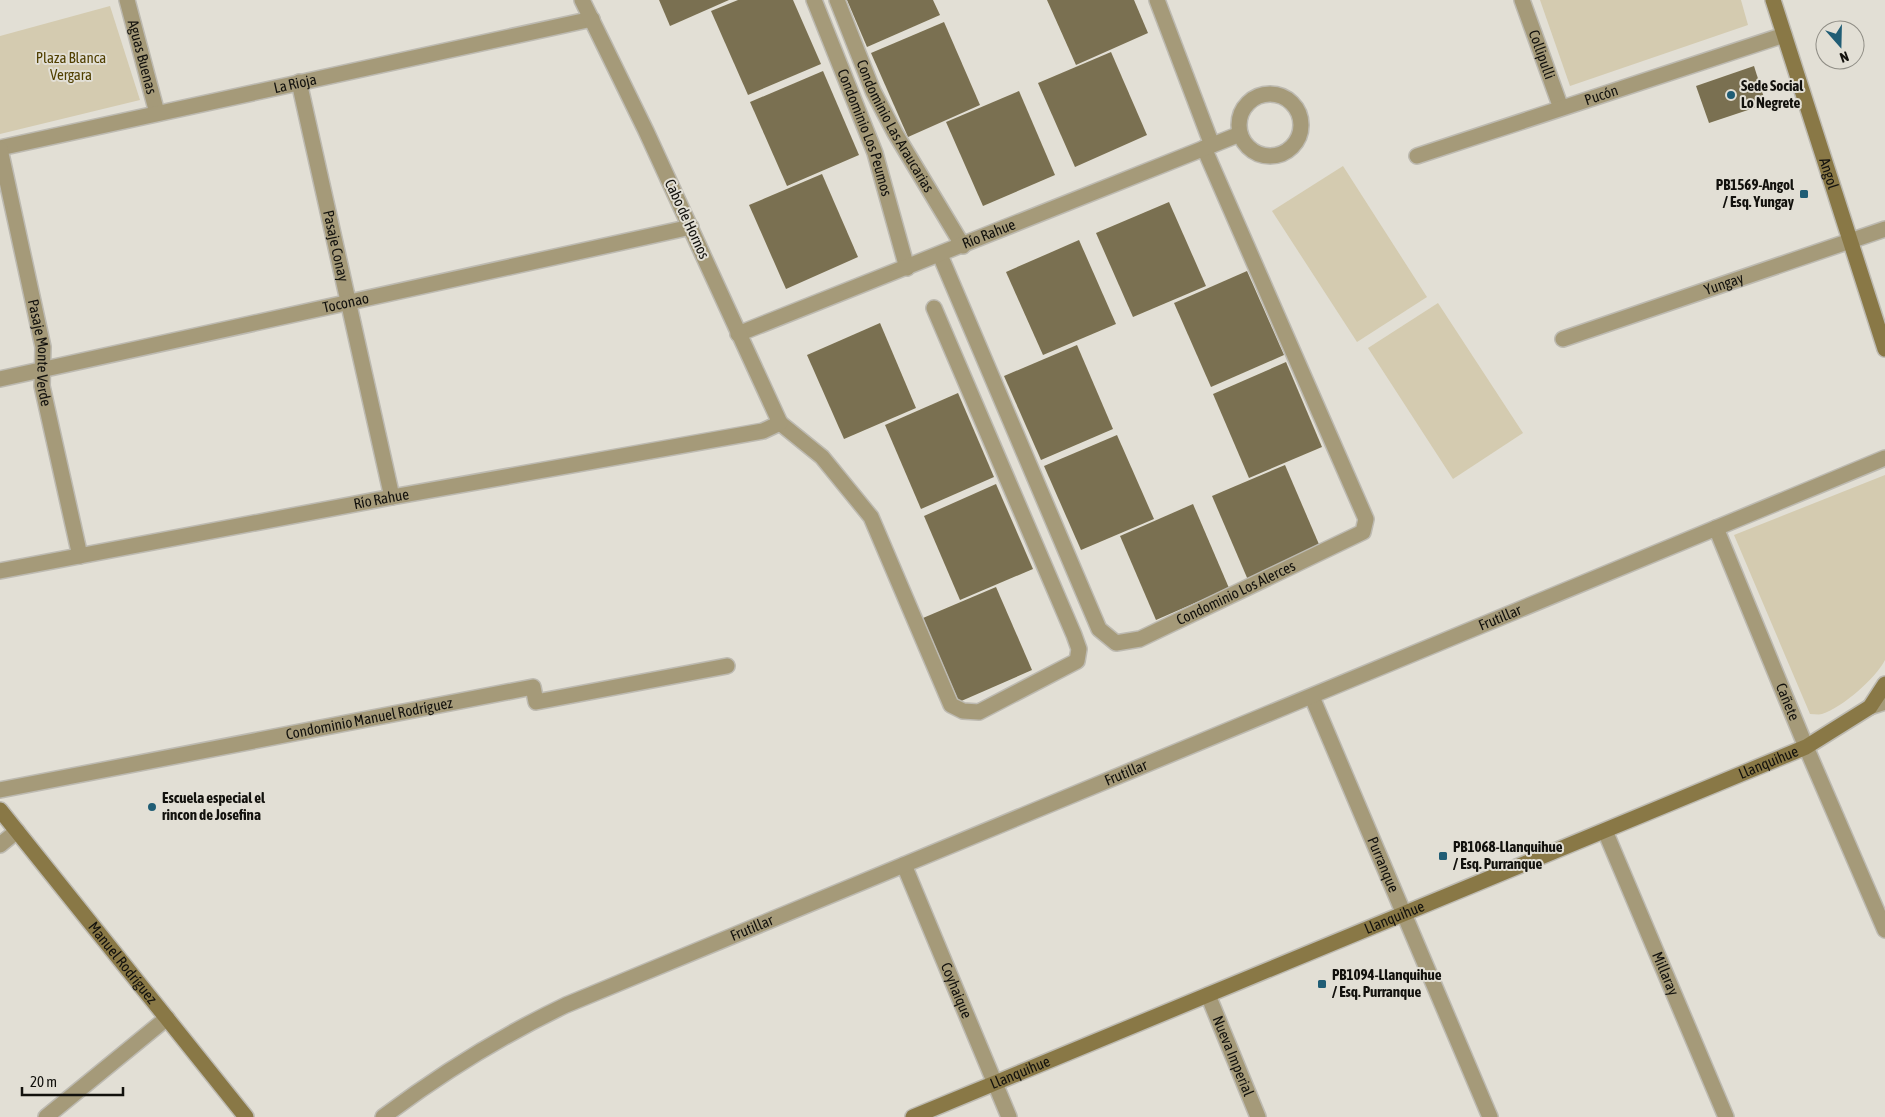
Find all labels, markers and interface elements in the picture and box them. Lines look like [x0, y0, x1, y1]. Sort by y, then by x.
street label: Aguas Buenas [125, 18, 161, 96]
north arrow [1815, 20, 1865, 70]
street label: Collipulli [1526, 27, 1559, 81]
text: N [1838, 48, 1851, 66]
park label: Plaza Blanca Vergara [36, 49, 106, 83]
street label: Condominio Las Araucarias [853, 57, 938, 195]
street label: Condominio Los Peumos [834, 66, 896, 198]
street label: La Rioja [272, 70, 318, 96]
place label: Sede Social Lo Negrete [1741, 77, 1804, 111]
street label: Pucón [1582, 81, 1620, 108]
marker: Sede Social Lo Negrete [1725, 89, 1737, 101]
street label: Angol [1816, 155, 1842, 191]
street label: Cabo de Hornos [662, 176, 713, 261]
place label: PB1569-Angol / Esq. Yungay [1716, 176, 1795, 210]
marker: PB1569-Angol / Esq. Yungay [1798, 188, 1810, 200]
street label: Pasaje Conay [320, 208, 352, 283]
street label: Río Rahue [960, 215, 1018, 252]
street label: Yungay [1702, 269, 1746, 298]
street label: Toconao [321, 289, 370, 316]
street label: Pasaje Monte Verde [25, 297, 55, 408]
street label: Río Rahue [352, 485, 410, 512]
street label: Condominio Los Alerces [1173, 557, 1298, 628]
street label: Frutillar [1476, 601, 1524, 634]
street label: Cañete [1773, 681, 1803, 723]
street label: Condominio Manuel Rodríguez [284, 694, 454, 743]
street label: Llanquihue [1736, 742, 1801, 782]
street label: Frutillar [1102, 756, 1150, 789]
place label: Escuela especial el rincon de Josefina [162, 789, 266, 823]
marker: Escuela especial el rincon de Josefina [146, 801, 158, 813]
street label: Purranque [1364, 834, 1403, 895]
place label: PB1068-Llanquihue / Esq. Purranque [1453, 838, 1563, 872]
marker: PB1068-Llanquihue / Esq. Purranque [1437, 850, 1449, 862]
street label: Llanquihue [1362, 897, 1427, 937]
street label: Frutillar [728, 911, 776, 944]
street label: Manuel Rodríguez [85, 918, 161, 1007]
street label: Millaray [1649, 949, 1683, 998]
street label: Coyhaique [938, 960, 976, 1021]
place label: PB1094-Llanquihue / Esq. Purranque [1332, 966, 1442, 1000]
marker: PB1094-Llanquihue / Esq. Purranque [1316, 978, 1328, 990]
street label: Nueva Imperial [1209, 1013, 1258, 1099]
street label: Llanquihue [988, 1052, 1053, 1092]
scale bar [22, 1064, 124, 1096]
text: 20 m [30, 1073, 57, 1090]

